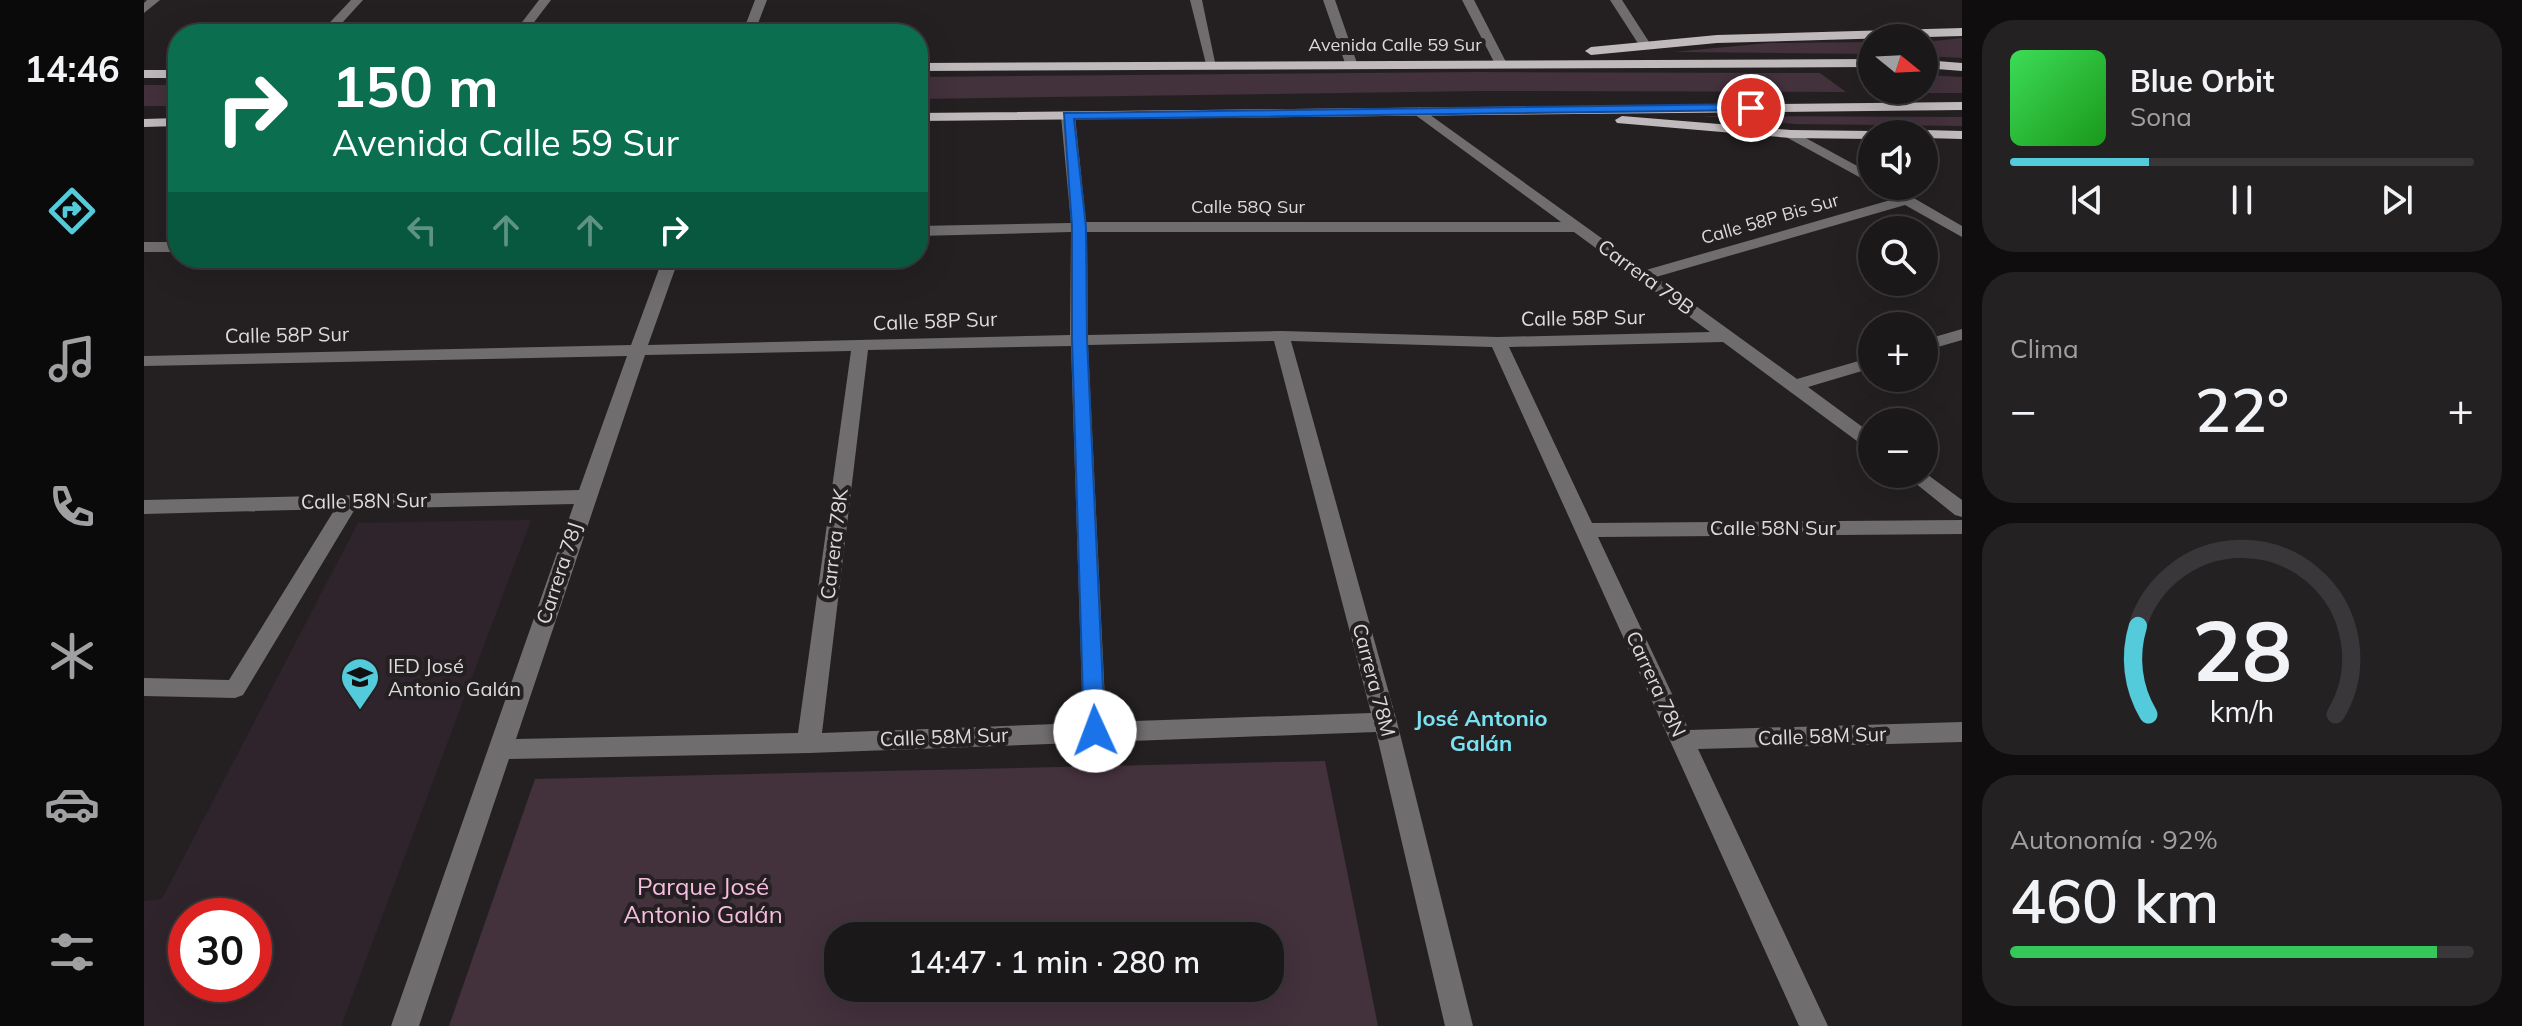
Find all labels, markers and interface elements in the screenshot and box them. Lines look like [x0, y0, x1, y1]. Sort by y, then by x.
north arrow [1858, 24, 1938, 104]
map controls [1858, 24, 1938, 488]
street label: Avenida Calle 59 Sur [1308, 33, 1482, 56]
text: 14:46 [24, 46, 120, 91]
text: 150 m [332, 51, 499, 121]
icon: right [200, 56, 304, 160]
text: Blue Orbit [2130, 62, 2274, 100]
pin [1717, 74, 1785, 142]
icon: arrive [1729, 86, 1773, 130]
text: Sona [2130, 100, 2192, 133]
text: Avenida Calle 59 Sur [332, 120, 679, 165]
button: sound [1858, 120, 1938, 200]
icon: previous [2065, 178, 2109, 222]
icon: pause [2220, 178, 2264, 222]
icon: next [2375, 178, 2419, 222]
icon: directions [44, 183, 100, 239]
street label: Calle 58P Bis Sur [1698, 188, 1842, 249]
street label: Calle 58Q Sur [1191, 195, 1306, 218]
icon: left [400, 208, 444, 252]
icon: ahead [484, 208, 528, 252]
icon: ahead [568, 208, 612, 252]
icon: right [652, 208, 696, 252]
button: search [1858, 216, 1938, 296]
street label: Carrera 79B [1593, 233, 1699, 320]
street label: Calle 58P Sur [1521, 304, 1646, 331]
street label: Calle 58P Sur [872, 306, 998, 335]
button: + [1858, 312, 1938, 392]
street label: Calle 58P Sur [225, 321, 350, 348]
icon: music [44, 331, 100, 387]
text: Clima [2010, 332, 2079, 365]
text: 22° [2195, 372, 2289, 447]
text: − [2010, 382, 2036, 437]
text: + [2448, 382, 2474, 437]
button: − [1858, 408, 1938, 488]
icon: phone [44, 479, 100, 535]
street label: Calle 58N Sur [301, 487, 428, 514]
street label: Carrera 78K [814, 487, 853, 601]
street label: Calle 58N Sur [1710, 515, 1837, 540]
street label: Carrera 78J [530, 519, 587, 627]
text: 28 [2192, 596, 2292, 701]
street label: Carrera 78M [1347, 621, 1402, 739]
street label: Carrera 78N [1621, 627, 1692, 741]
icon: climate [44, 628, 100, 684]
place label: IED José Antonio Galán [388, 653, 521, 701]
school or university icon: IED José Antonio Galán [339, 656, 381, 711]
position arrow [1053, 689, 1137, 773]
text: km/h [2210, 693, 2274, 729]
district label: José Antonio Galán [1414, 704, 1548, 757]
street label: Calle 58M Sur [1757, 721, 1887, 750]
street label: Calle 58M Sur [879, 722, 1009, 751]
icon: car [44, 776, 100, 832]
text: Autonomía · 92% [2010, 823, 2218, 856]
text: 460 km [2010, 863, 2219, 938]
park label: Parque José Antonio Galán [623, 871, 783, 929]
speed limit sign: 30 [168, 898, 272, 1002]
icon: filters [44, 924, 100, 980]
text: 14:47 · 1 min · 280 m [908, 943, 1200, 981]

